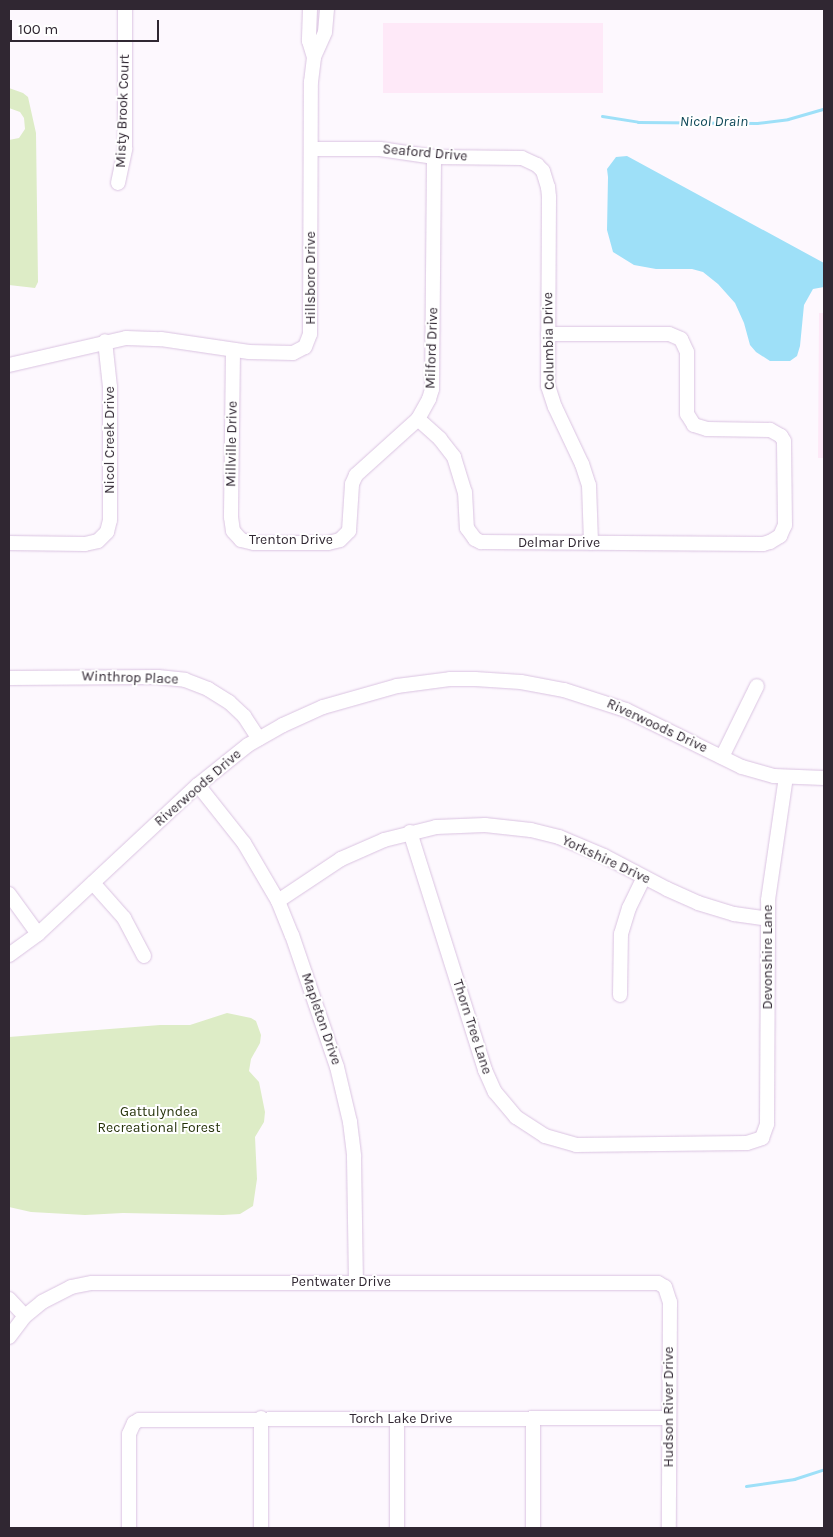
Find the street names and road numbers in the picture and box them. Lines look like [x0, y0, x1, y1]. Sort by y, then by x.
street label: Misty Brook Court [113, 54, 133, 168]
street label: Seaford Drive [382, 141, 468, 165]
street label: Hillsboro Drive [303, 231, 319, 325]
street label: Columbia Drive [540, 292, 558, 390]
street label: Milford Drive [422, 307, 442, 389]
street label: Nicol Creek Drive [102, 386, 118, 494]
street label: Millville Drive [223, 401, 241, 487]
street label: Trenton Drive [249, 532, 333, 548]
street label: Delmar Drive [518, 535, 600, 551]
street label: Winthrop Place [81, 668, 179, 688]
street label: Riverwoods Drive [604, 695, 710, 757]
street label: Riverwoods Drive [151, 746, 245, 830]
street label: Yorkshire Drive [559, 832, 653, 888]
street label: Devonshire Lane [760, 904, 776, 1010]
street label: Mapleton Drive [297, 971, 345, 1067]
street label: Thorn Tree Lane [449, 978, 495, 1076]
street label: Pentwater Drive [291, 1274, 391, 1290]
street label: Hudson River Drive [661, 1347, 677, 1467]
street label: Torch Lake Drive [350, 1411, 452, 1427]

